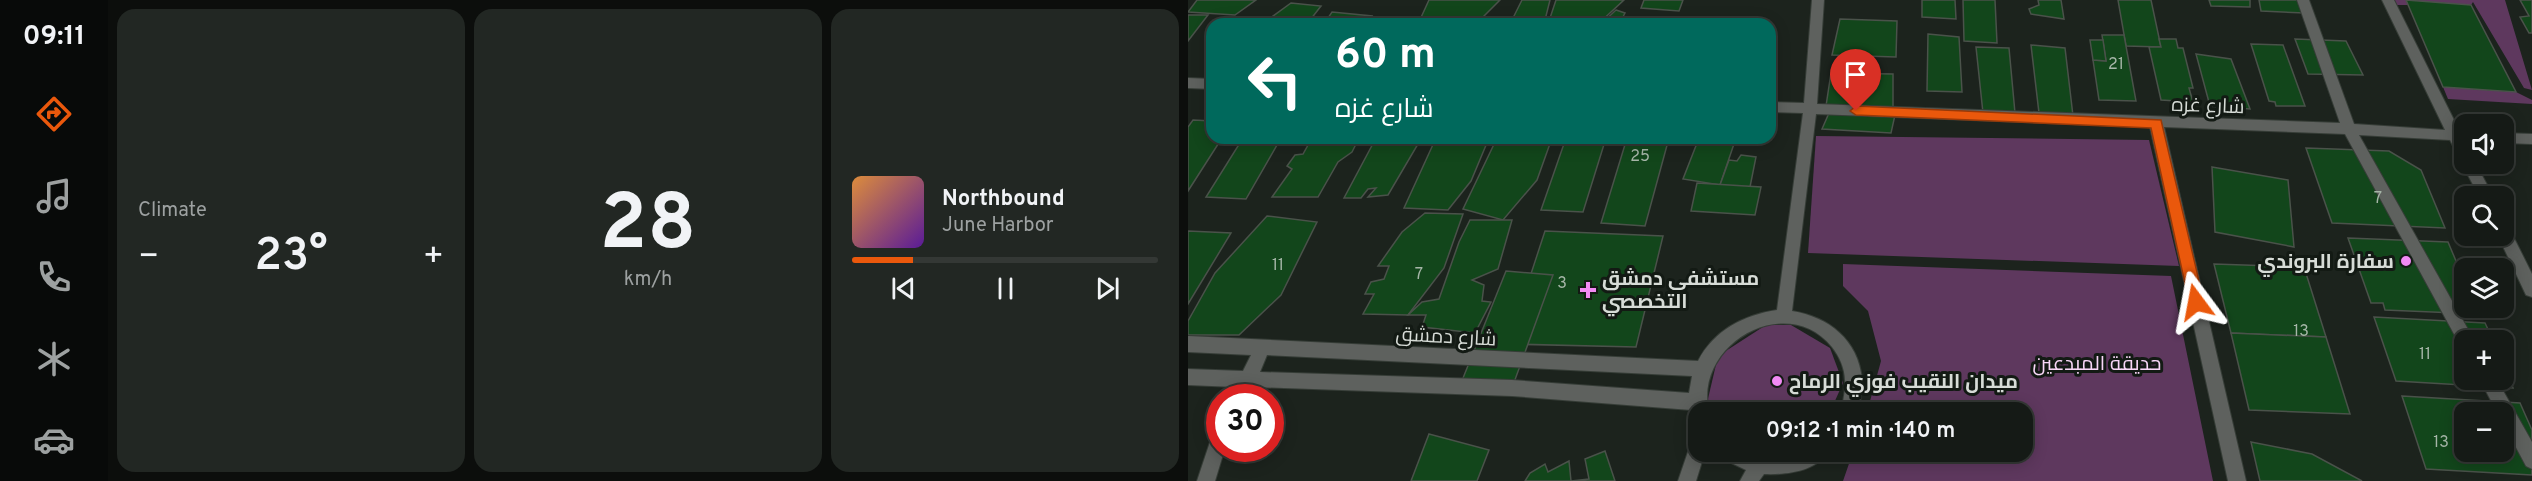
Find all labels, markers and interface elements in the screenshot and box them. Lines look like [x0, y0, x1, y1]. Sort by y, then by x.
text: 09:11 [23, 20, 85, 54]
text: 60 m [1335, 30, 1436, 83]
icon: left [1236, 42, 1314, 120]
pin [1830, 49, 1881, 111]
house number: 21 [2108, 55, 2124, 75]
icon: arrive [1839, 58, 1872, 91]
icon: directions [33, 93, 75, 135]
text: شارع غزه [1335, 93, 1434, 127]
street label: شارع غزه [2171, 93, 2245, 121]
map controls [2454, 114, 2514, 462]
button: sound [2454, 114, 2514, 174]
house number: 25 [1630, 147, 1650, 167]
icon: music [33, 175, 75, 217]
text: 28 [600, 178, 696, 277]
text: Northbound [942, 186, 1065, 213]
button: search [2454, 186, 2514, 246]
house number: 7 [2374, 189, 2382, 209]
text: Climate [138, 198, 207, 224]
text: June Harbor [942, 213, 1054, 239]
text: 23° [254, 229, 328, 286]
text: − [138, 237, 159, 279]
text: + [423, 237, 444, 279]
place label: سفارة البروندي [2257, 250, 2394, 277]
marker: سفارة البروندي [2399, 254, 2413, 268]
icon: phone [33, 256, 75, 298]
house number: 11 [1272, 256, 1284, 276]
button: layers [2454, 258, 2514, 318]
house number: 7 [1415, 265, 1423, 285]
text: km/h [624, 267, 672, 293]
place label: مستشفى دمشق التخصصي [1602, 267, 1759, 317]
position arrow [2164, 270, 2228, 334]
icon: previous [887, 272, 920, 305]
icon: pause [989, 272, 1022, 305]
icon: next [1091, 272, 1124, 305]
house number: 3 [1557, 274, 1567, 294]
marker: مستشفى دمشق التخصصي [1579, 281, 1597, 299]
street label: شارع دمشق [1395, 322, 1497, 354]
house number: 13 [2293, 322, 2309, 342]
button: + [2454, 330, 2514, 390]
icon: climate [33, 338, 75, 380]
house number: 11 [2419, 345, 2431, 365]
park label: حديقة المبدعين [2033, 352, 2161, 378]
place label: ميدان النقيب فوزي الرماح [1789, 370, 2018, 397]
marker: ميدان النقيب فوزي الرماح [1770, 374, 1784, 388]
speed limit sign: 30 [1206, 384, 1284, 462]
button: − [2454, 402, 2514, 462]
text: 09:12 · 1 min · 140 m [1766, 418, 1955, 445]
icon: car [33, 419, 75, 461]
house number: 13 [2433, 433, 2449, 453]

